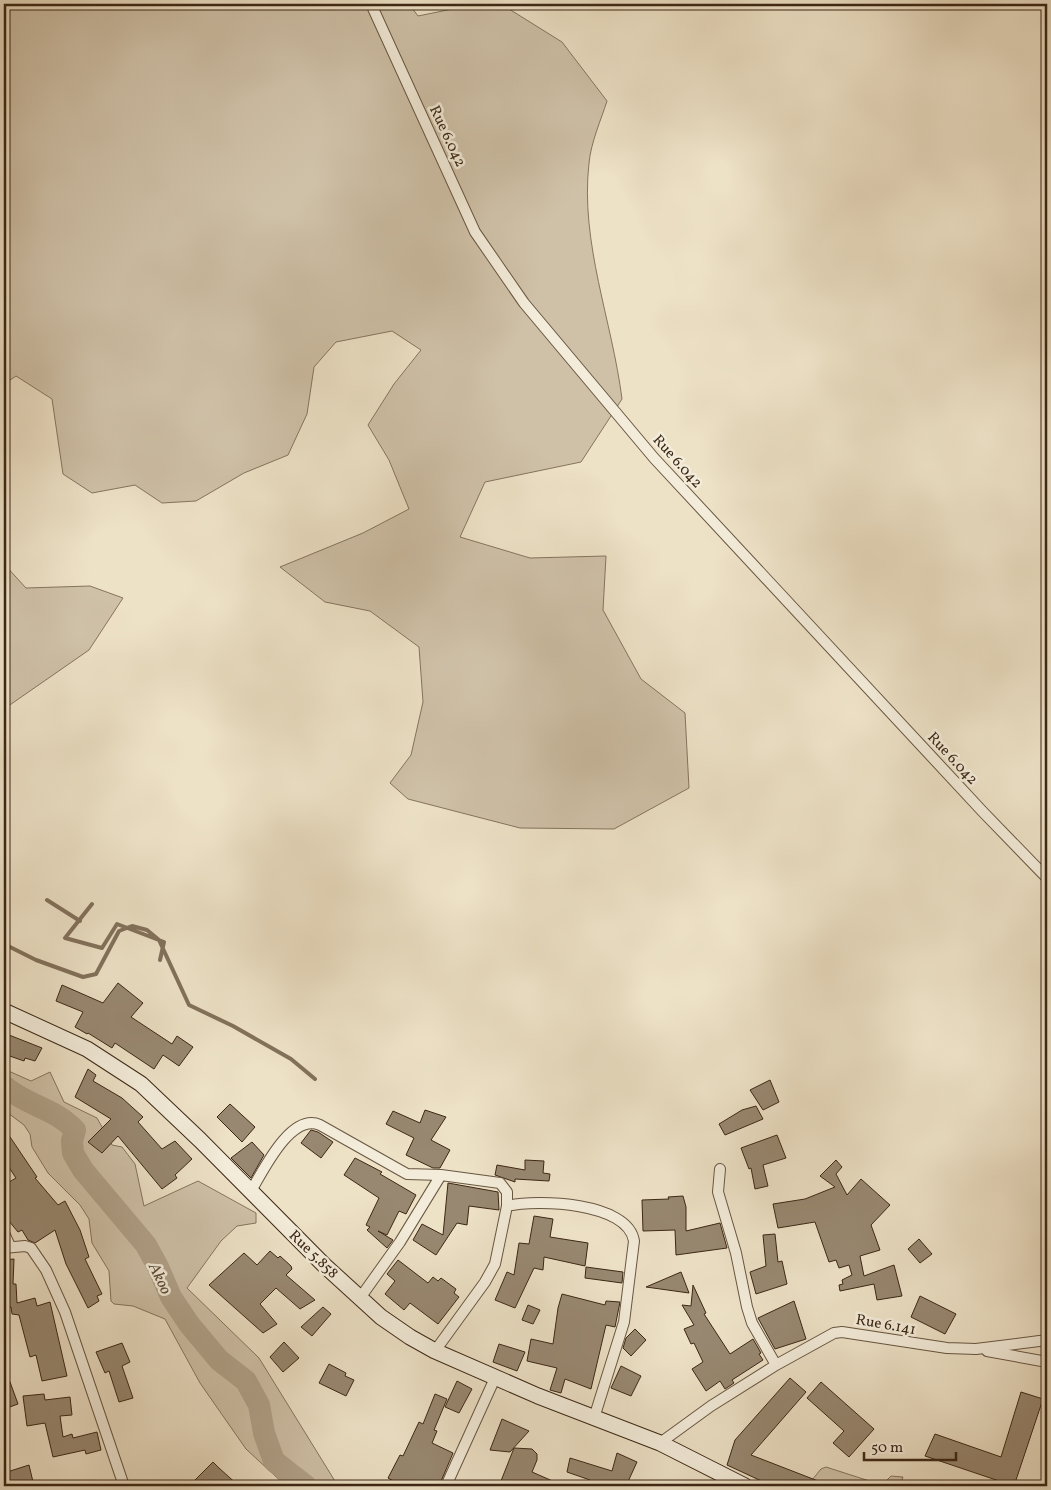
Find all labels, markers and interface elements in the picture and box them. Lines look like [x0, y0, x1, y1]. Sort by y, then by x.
street label: Rue 6.042 [423, 102, 470, 171]
street label: Rue 6.042 [647, 431, 707, 493]
street label: Rue 6.042 [922, 728, 982, 790]
street label: Rue 5.858 [283, 1226, 343, 1284]
water label: Akoo [142, 1258, 177, 1299]
street label: Rue 6.141 [854, 1310, 917, 1341]
scale bar [864, 1430, 956, 1462]
text: 50 m [871, 1438, 903, 1459]

